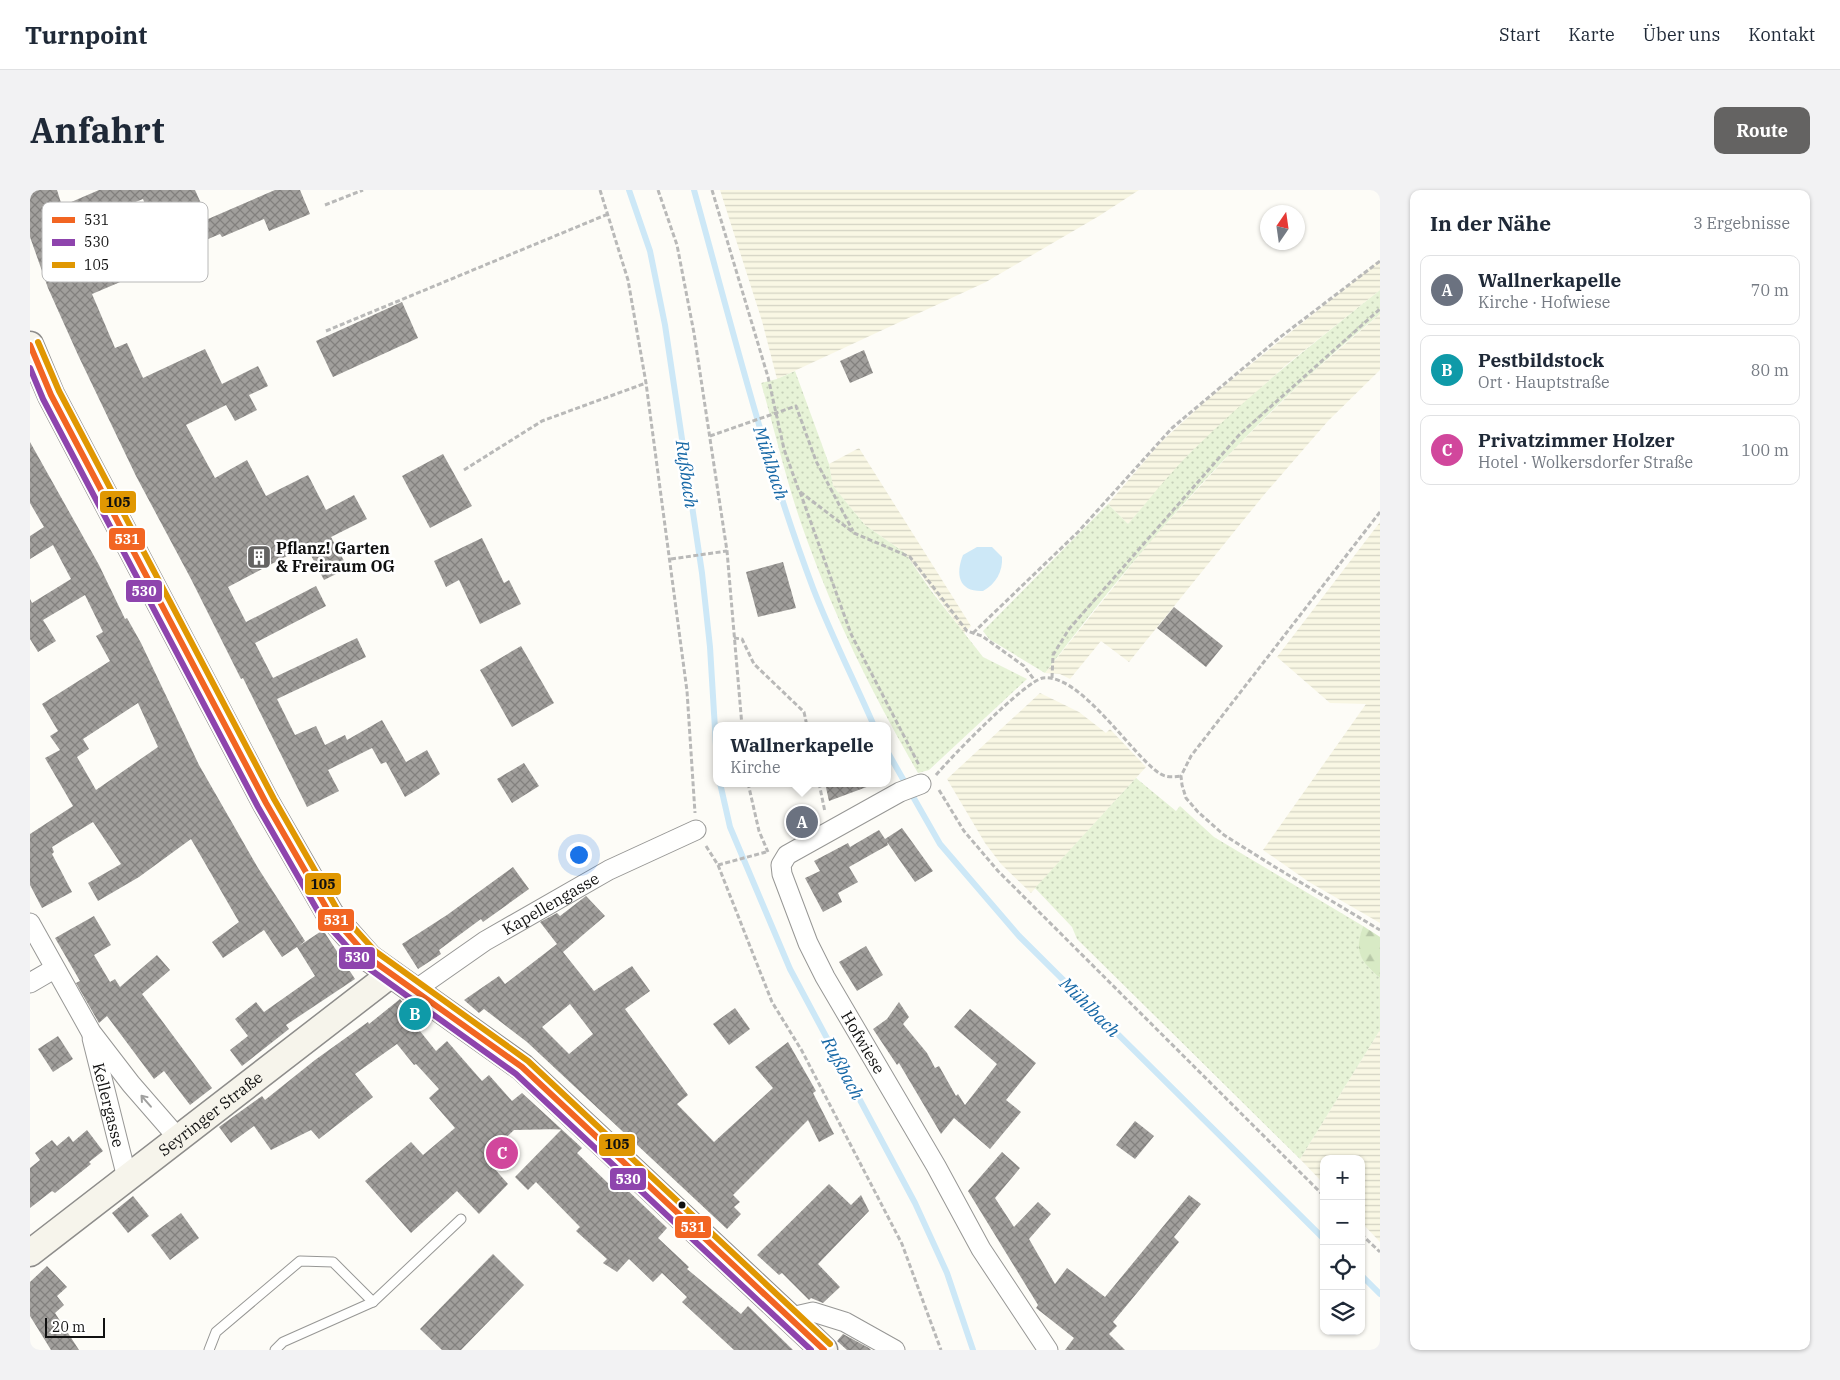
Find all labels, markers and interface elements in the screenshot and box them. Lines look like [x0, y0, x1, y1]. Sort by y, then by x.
text: Turnpoint [25, 19, 147, 51]
text: Start [1499, 23, 1540, 46]
text: Karte [1568, 23, 1615, 46]
text: Über uns [1643, 23, 1720, 46]
text: Kontakt [1748, 23, 1815, 46]
text: Anfahrt [30, 107, 164, 153]
button: Route [1714, 107, 1810, 154]
legend [42, 202, 208, 282]
north arrow [1260, 205, 1305, 250]
text: In der Nähe [1430, 209, 1551, 237]
text: 531 [84, 211, 109, 229]
text: 3 Ergebnisse [1693, 213, 1790, 233]
text: 530 [84, 233, 109, 251]
text: 105 [84, 256, 109, 274]
text: Wallnerkapelle [1478, 268, 1621, 292]
text: A [1441, 280, 1453, 300]
text: 70 m [1751, 280, 1789, 300]
text: Kirche · Hofwiese [1478, 292, 1610, 312]
text: Pestbildstock [1478, 348, 1604, 372]
text: B [1441, 360, 1453, 380]
text: 80 m [1751, 360, 1789, 380]
text: Ort · Hauptstraße [1478, 372, 1610, 392]
water label: Mühlbach [748, 422, 794, 503]
text: Privatzimmer Holzer [1478, 428, 1675, 452]
water label: Rußbach [671, 438, 703, 510]
text: C [1442, 440, 1452, 460]
text: 100 m [1741, 440, 1789, 460]
text: Hotel · Wolkersdorfer Straße [1478, 452, 1693, 472]
line badge: 105 [99, 490, 137, 514]
text: 105 [105, 493, 131, 511]
line badge: 531 [108, 527, 146, 551]
text: 531 [114, 530, 140, 548]
place label: Pflanz! Garten & Freiraum OG [276, 538, 395, 576]
building icon: Pflanz! Garten & Freiraum OG [246, 544, 272, 570]
line badge: 530 [125, 579, 163, 603]
text: 530 [131, 582, 157, 600]
popup [713, 722, 891, 787]
text: Wallnerkapelle [730, 733, 874, 757]
text: Kirche [730, 757, 781, 777]
pin: A [786, 803, 818, 841]
your location [566, 842, 592, 868]
street label: Kapellengasse [499, 868, 603, 939]
line badge: 105 [304, 872, 342, 896]
text: 105 [310, 875, 336, 893]
line badge: 531 [317, 908, 355, 932]
text: 531 [323, 911, 349, 929]
line badge: 530 [338, 946, 376, 970]
text: 530 [344, 948, 370, 966]
water label: Mühlbach [1054, 971, 1125, 1042]
pin: B [399, 995, 431, 1033]
street label: Hofwiese [837, 1007, 890, 1077]
water label: Rußbach [816, 1032, 869, 1104]
street label: Kellergasse [89, 1061, 129, 1149]
street label: Seyringer Straße [154, 1067, 267, 1160]
one-way arrow [140, 1095, 151, 1108]
line badge: 105 [598, 1133, 636, 1157]
pin: C [486, 1134, 518, 1172]
text: 105 [604, 1135, 630, 1153]
map controls [1320, 1155, 1365, 1335]
button: + [1320, 1155, 1365, 1200]
line badge: 530 [609, 1167, 647, 1191]
text: 530 [615, 1170, 641, 1188]
unlabelled marker [677, 1200, 687, 1210]
button: − [1320, 1200, 1365, 1245]
line badge: 531 [674, 1215, 712, 1239]
text: 531 [680, 1218, 706, 1236]
button: locate [1320, 1245, 1365, 1290]
button: layers [1320, 1290, 1365, 1335]
scale bar [45, 1315, 105, 1338]
text: 20 m [52, 1318, 85, 1336]

